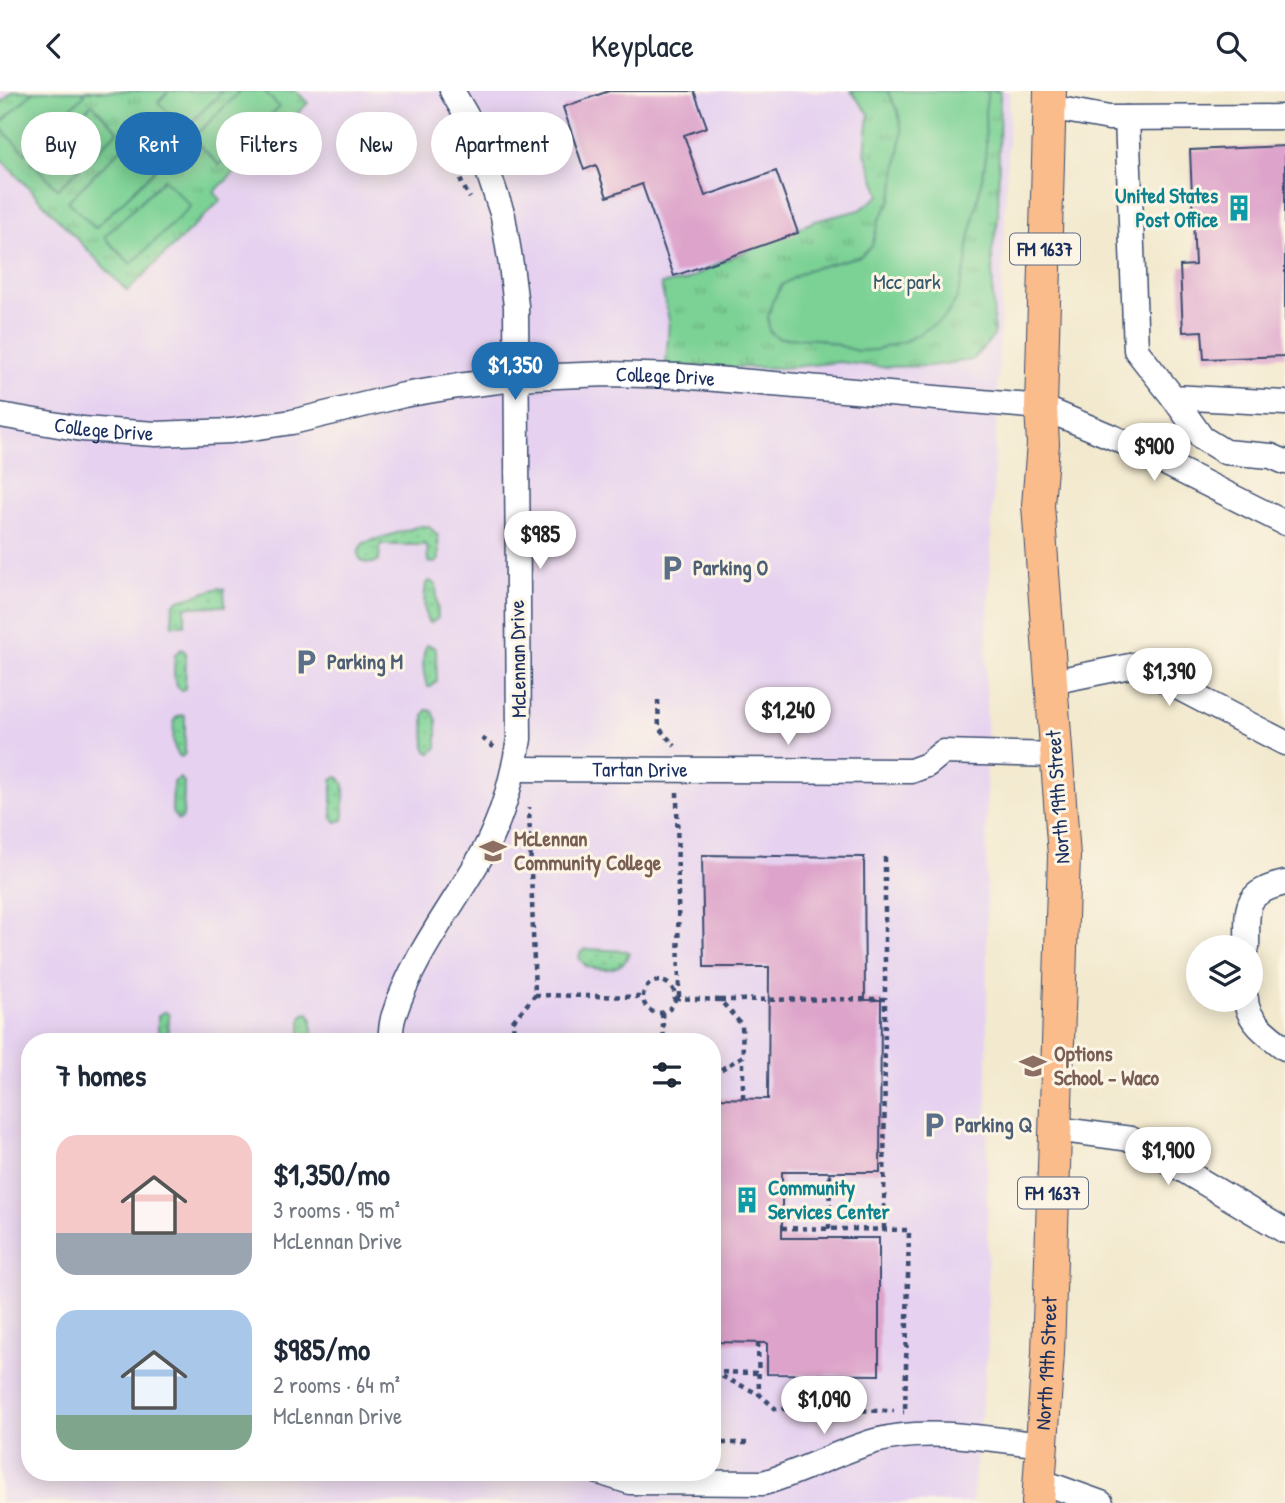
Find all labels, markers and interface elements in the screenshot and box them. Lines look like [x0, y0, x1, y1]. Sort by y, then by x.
text: Keyplace [591, 24, 694, 67]
icon: back [35, 27, 73, 65]
icon: search [1212, 27, 1250, 65]
chip: Buy [21, 112, 101, 175]
chip: Rent [115, 112, 202, 175]
chip: Filters [216, 112, 322, 175]
chip: New [336, 112, 417, 175]
chip: Apartment [431, 112, 573, 175]
place label: United States Post Office [1115, 181, 1219, 234]
building icon: United States Post Office [1224, 193, 1254, 223]
road number: FM 1637 [1010, 233, 1080, 265]
park label: Mcc park [873, 267, 941, 296]
pin: $1,350 [458, 343, 572, 402]
text: $1,350 [488, 349, 543, 380]
street label: College Drive [615, 359, 716, 393]
street label: College Drive [52, 410, 154, 448]
pin: $900 [1113, 423, 1195, 483]
text: $900 [1134, 430, 1174, 461]
pin: $985 [499, 511, 581, 571]
text: $985 [520, 518, 560, 549]
parking icon: Parking O [657, 553, 687, 583]
place label: Parking O [693, 553, 769, 583]
street label: McLennan Drive [502, 600, 533, 718]
parking icon: Parking M [291, 647, 321, 677]
place label: Parking M [327, 647, 403, 677]
pin: $1,390 [1112, 649, 1226, 708]
text: $1,390 [1142, 655, 1196, 686]
pin: $1,240 [731, 687, 845, 747]
text: $1,240 [761, 694, 815, 725]
street label: North 19th Street [1038, 729, 1077, 865]
street label: Tartan Drive [592, 754, 688, 784]
place label: McLennan Community College [514, 824, 662, 878]
school or university icon: McLennan Community College [478, 836, 508, 866]
map controls [1186, 935, 1263, 1012]
button: layers [1186, 935, 1263, 1012]
place label: Options School - Waco [1054, 1039, 1160, 1092]
school or university icon: Options School - Waco [1018, 1051, 1048, 1081]
text: 7 homes [56, 1055, 146, 1095]
icon: filters [648, 1056, 686, 1094]
parking icon: Parking Q [919, 1110, 949, 1140]
place label: Parking Q [955, 1110, 1033, 1140]
pin: $1,900 [1111, 1127, 1225, 1187]
text: $1,900 [1141, 1134, 1195, 1165]
text: $1,350/mo [273, 1154, 390, 1194]
icon: home [112, 1163, 196, 1247]
place label: Community Services Center [768, 1173, 891, 1226]
road number: FM 1637 [1018, 1177, 1088, 1209]
building icon: Community Services Center [732, 1185, 762, 1215]
text: 3 rooms · 95 m² [273, 1194, 400, 1225]
text: McLennan Drive [273, 1225, 402, 1256]
street label: North 19th Street [1028, 1295, 1064, 1431]
text: $985/mo [273, 1329, 370, 1369]
icon: home [112, 1338, 196, 1422]
text: 2 rooms · 64 m² [273, 1369, 400, 1400]
pin: $1,090 [767, 1377, 881, 1436]
text: $1,090 [797, 1383, 851, 1414]
text: McLennan Drive [273, 1400, 402, 1431]

